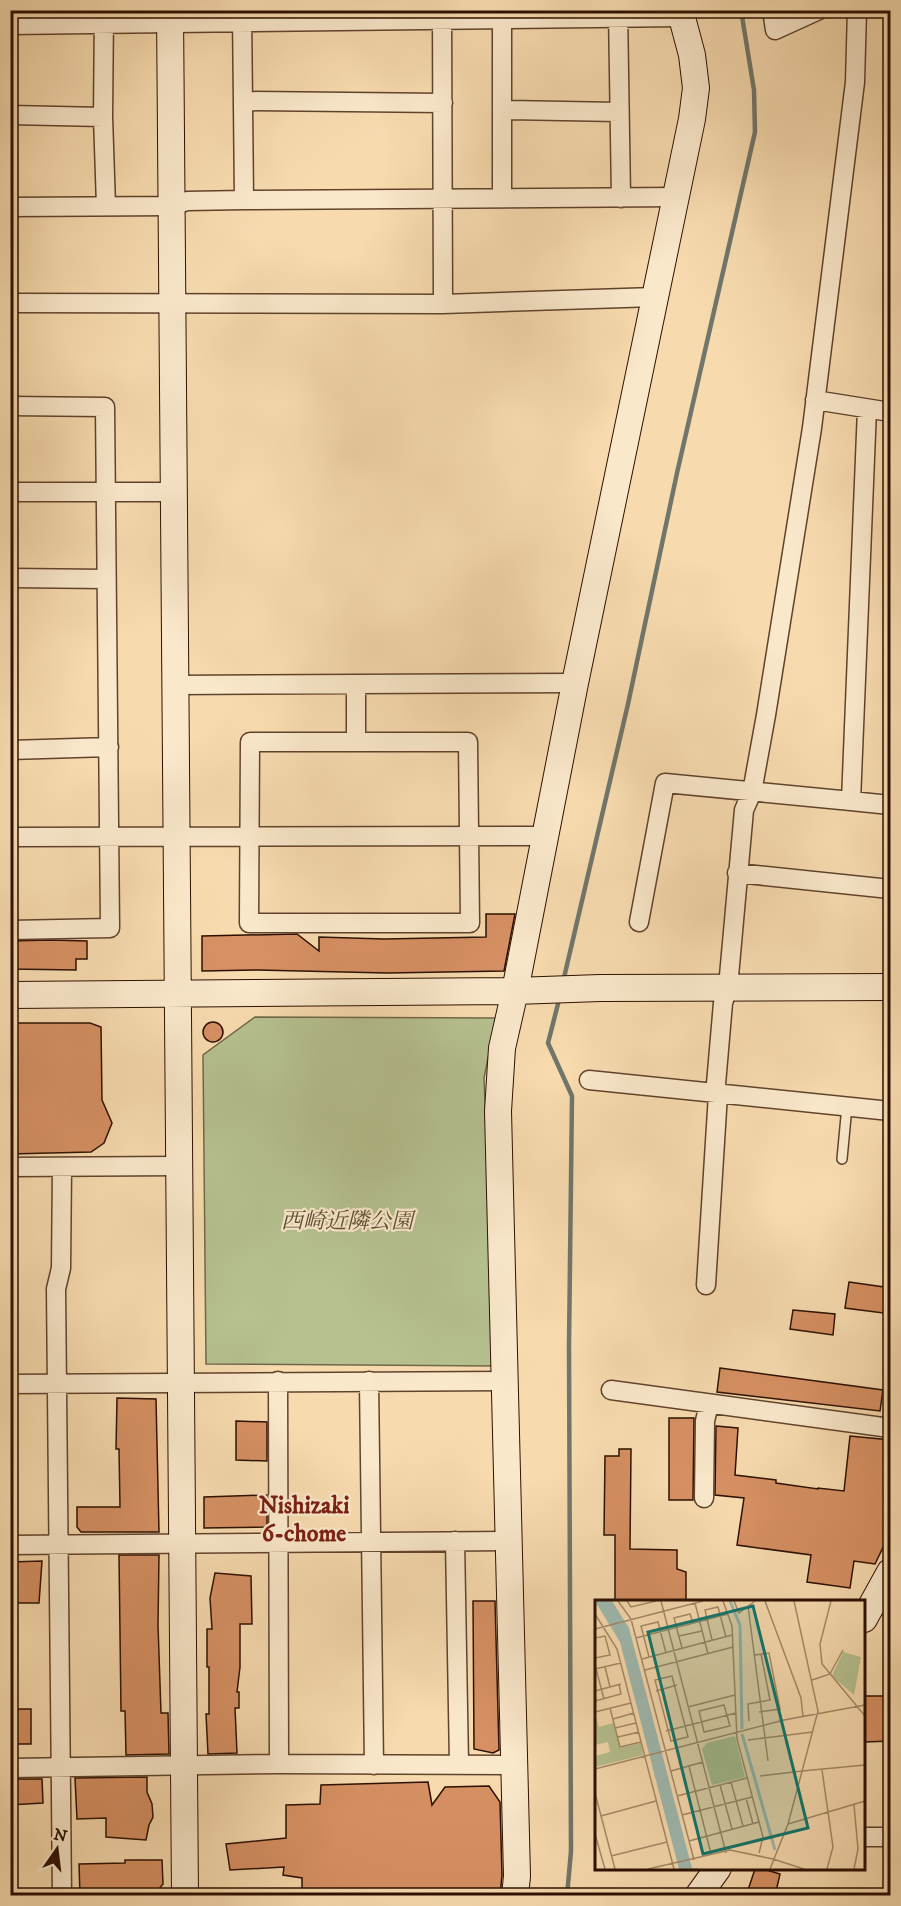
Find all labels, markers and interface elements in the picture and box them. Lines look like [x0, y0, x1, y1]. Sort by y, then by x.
park label: 西崎近隣公園 [281, 1208, 416, 1235]
district label: Nishizaki 6-chome [259, 1491, 349, 1549]
inset map [595, 1600, 865, 1870]
north arrow [27, 1819, 87, 1879]
text: N [52, 1824, 69, 1847]

